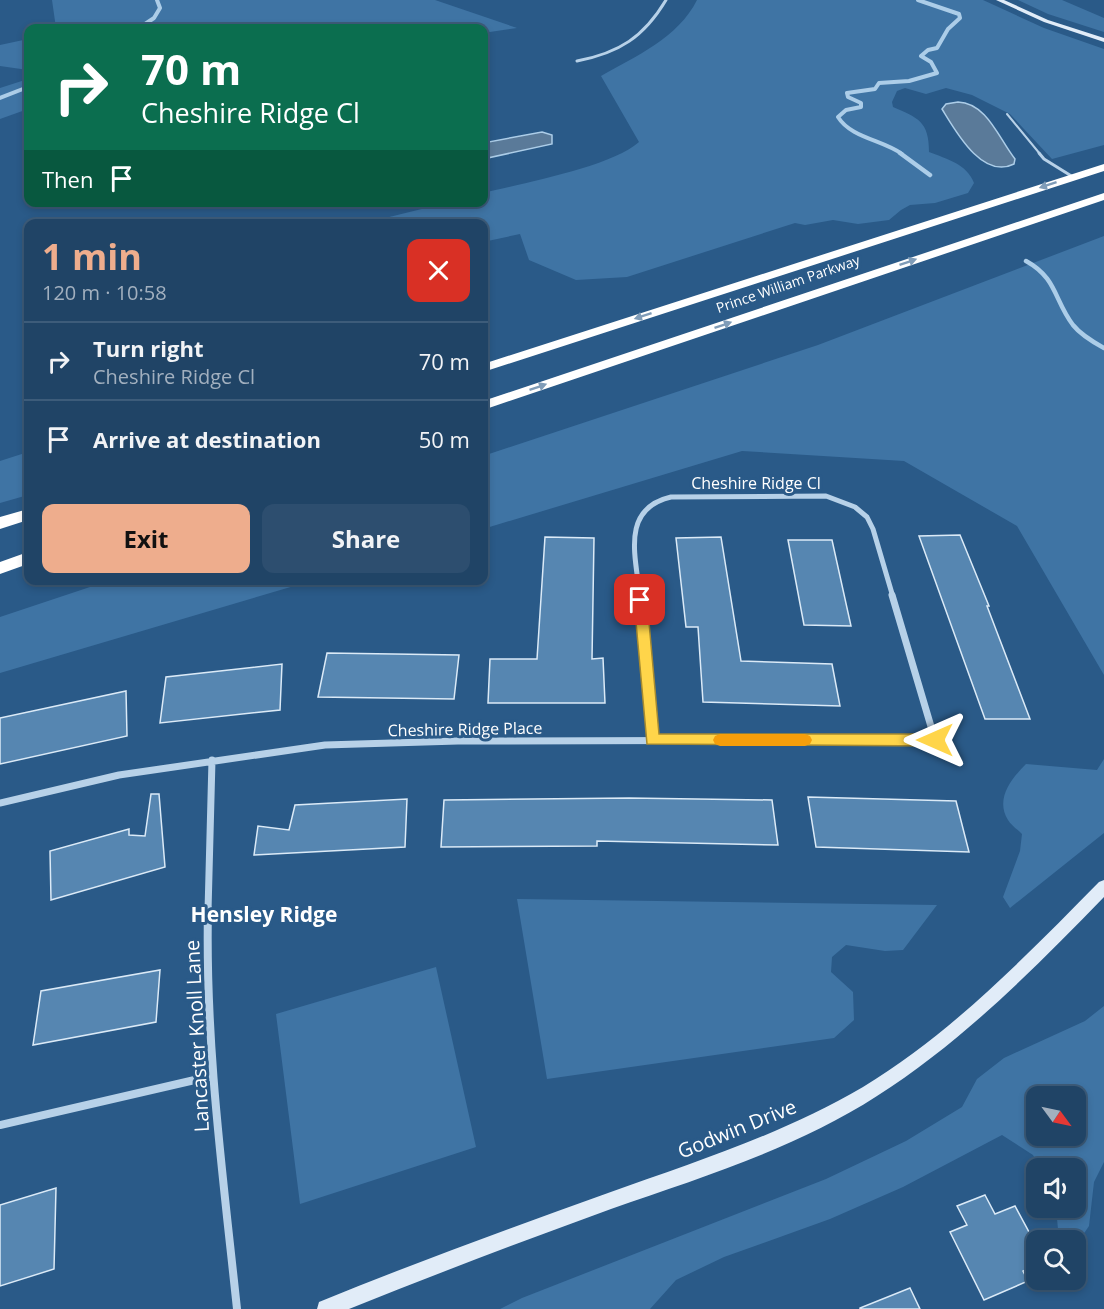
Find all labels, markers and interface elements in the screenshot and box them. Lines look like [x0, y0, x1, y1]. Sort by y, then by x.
text: 70 m [141, 40, 241, 97]
icon: right [42, 48, 120, 126]
text: Cheshire Ridge Cl [141, 94, 360, 131]
icon: arrive [105, 162, 138, 195]
text: Then [42, 164, 93, 194]
one-way arrow [1039, 180, 1057, 190]
text: 1 min [42, 232, 142, 281]
button: close [407, 239, 470, 302]
street label: Prince William Parkway [713, 250, 863, 317]
one-way arrow [899, 257, 917, 266]
text: 120 m · 10:58 [42, 279, 167, 306]
one-way arrow [634, 312, 652, 321]
one-way arrow [714, 319, 732, 329]
text: Turn right [93, 333, 204, 363]
icon: right [42, 345, 75, 378]
text: 70 m [419, 346, 470, 376]
text: Cheshire Ridge Cl [93, 363, 255, 390]
one-way arrow [530, 382, 548, 391]
icon: arrive [42, 423, 75, 456]
text: Arrive at destination [93, 424, 321, 454]
text: 50 m [419, 424, 470, 454]
street label: Cheshire Ridge Cl [691, 472, 821, 494]
button: Exit [42, 504, 250, 573]
button: Share [262, 504, 470, 573]
pin [614, 574, 665, 625]
icon: arrive [623, 583, 656, 616]
position arrow [903, 708, 967, 772]
street label: Cheshire Ridge Place [387, 717, 543, 741]
district label: Hensley Ridge [191, 900, 337, 928]
street label: Lancaster Knoll Lane [178, 939, 215, 1133]
north arrow [1026, 1086, 1086, 1146]
map controls [1026, 1086, 1086, 1290]
street label: Godwin Drive [673, 1092, 800, 1165]
button: sound [1026, 1158, 1086, 1218]
button: search [1026, 1230, 1086, 1290]

